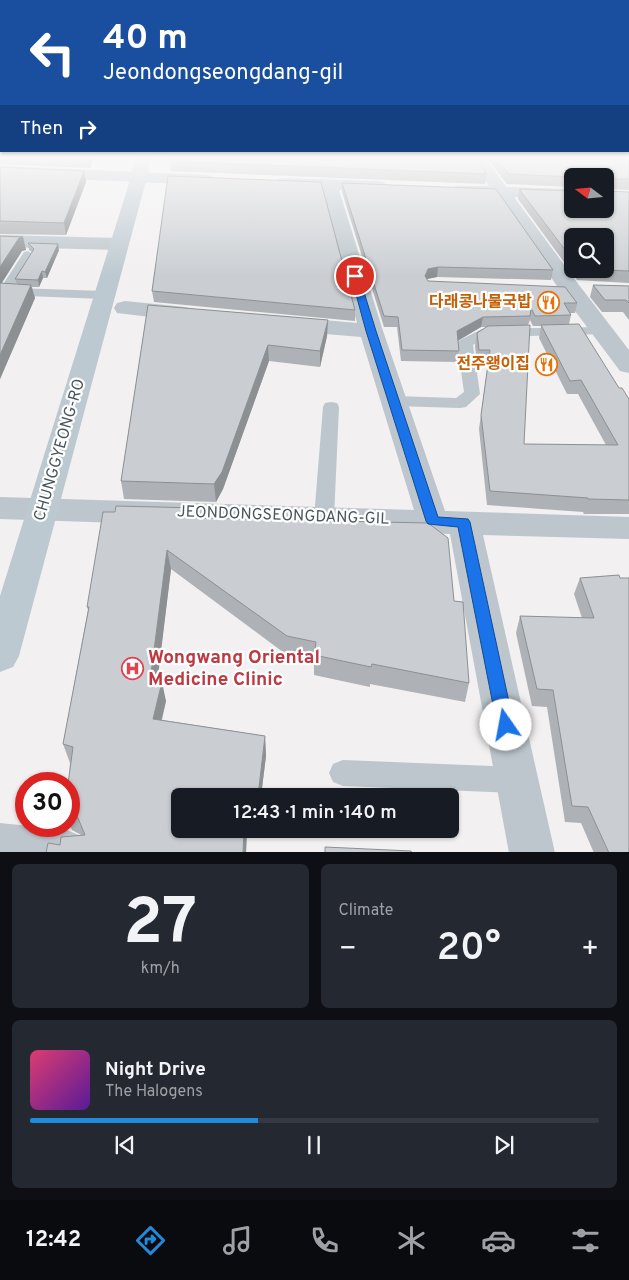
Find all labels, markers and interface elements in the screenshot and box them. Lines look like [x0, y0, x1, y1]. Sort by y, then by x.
text: 40 m [103, 17, 188, 61]
icon: left [20, 20, 85, 85]
text: Jeondongseongdang-gil [103, 60, 343, 87]
icon: right [73, 115, 101, 143]
text: Then [20, 117, 63, 141]
north arrow [564, 168, 614, 218]
map controls [564, 168, 614, 278]
button: search [564, 228, 614, 278]
pin [334, 255, 376, 297]
icon: arrive [341, 262, 369, 290]
restaurant icon: 다래콩나물국밥 [536, 291, 560, 315]
place label: 다래콩나물국밥 [429, 293, 532, 313]
restaurant icon: 전주왱이집 [534, 353, 558, 377]
place label: 전주왱이집 [456, 355, 530, 375]
street label: CHUNGGYEONG-RO [30, 377, 90, 523]
street label: JEONDONGSEONGDANG-GIL [177, 502, 390, 530]
place label: Wongwang Oriental Medicine Clinic [148, 646, 320, 692]
hospital icon: Wongwang Oriental Medicine Clinic [120, 657, 144, 681]
position arrow [479, 698, 531, 750]
speed limit sign: 30 [15, 772, 80, 837]
text: 12:43 · 1 min · 140 m [233, 801, 397, 825]
text: 27 [123, 885, 197, 967]
text: Climate [339, 901, 393, 921]
text: 20° [437, 925, 501, 974]
text: − [339, 932, 357, 968]
text: + [581, 932, 599, 968]
text: km/h [141, 959, 180, 979]
text: Night Drive [105, 1058, 206, 1082]
text: The Halogens [105, 1082, 203, 1102]
icon: previous [111, 1131, 139, 1159]
icon: pause [300, 1131, 328, 1159]
icon: next [490, 1131, 518, 1159]
icon: directions [133, 1223, 168, 1258]
icon: music [220, 1223, 255, 1258]
icon: phone [307, 1223, 342, 1258]
icon: climate [394, 1223, 429, 1258]
icon: car [481, 1223, 516, 1258]
icon: filters [568, 1223, 603, 1258]
text: 12:42 [26, 1227, 81, 1254]

